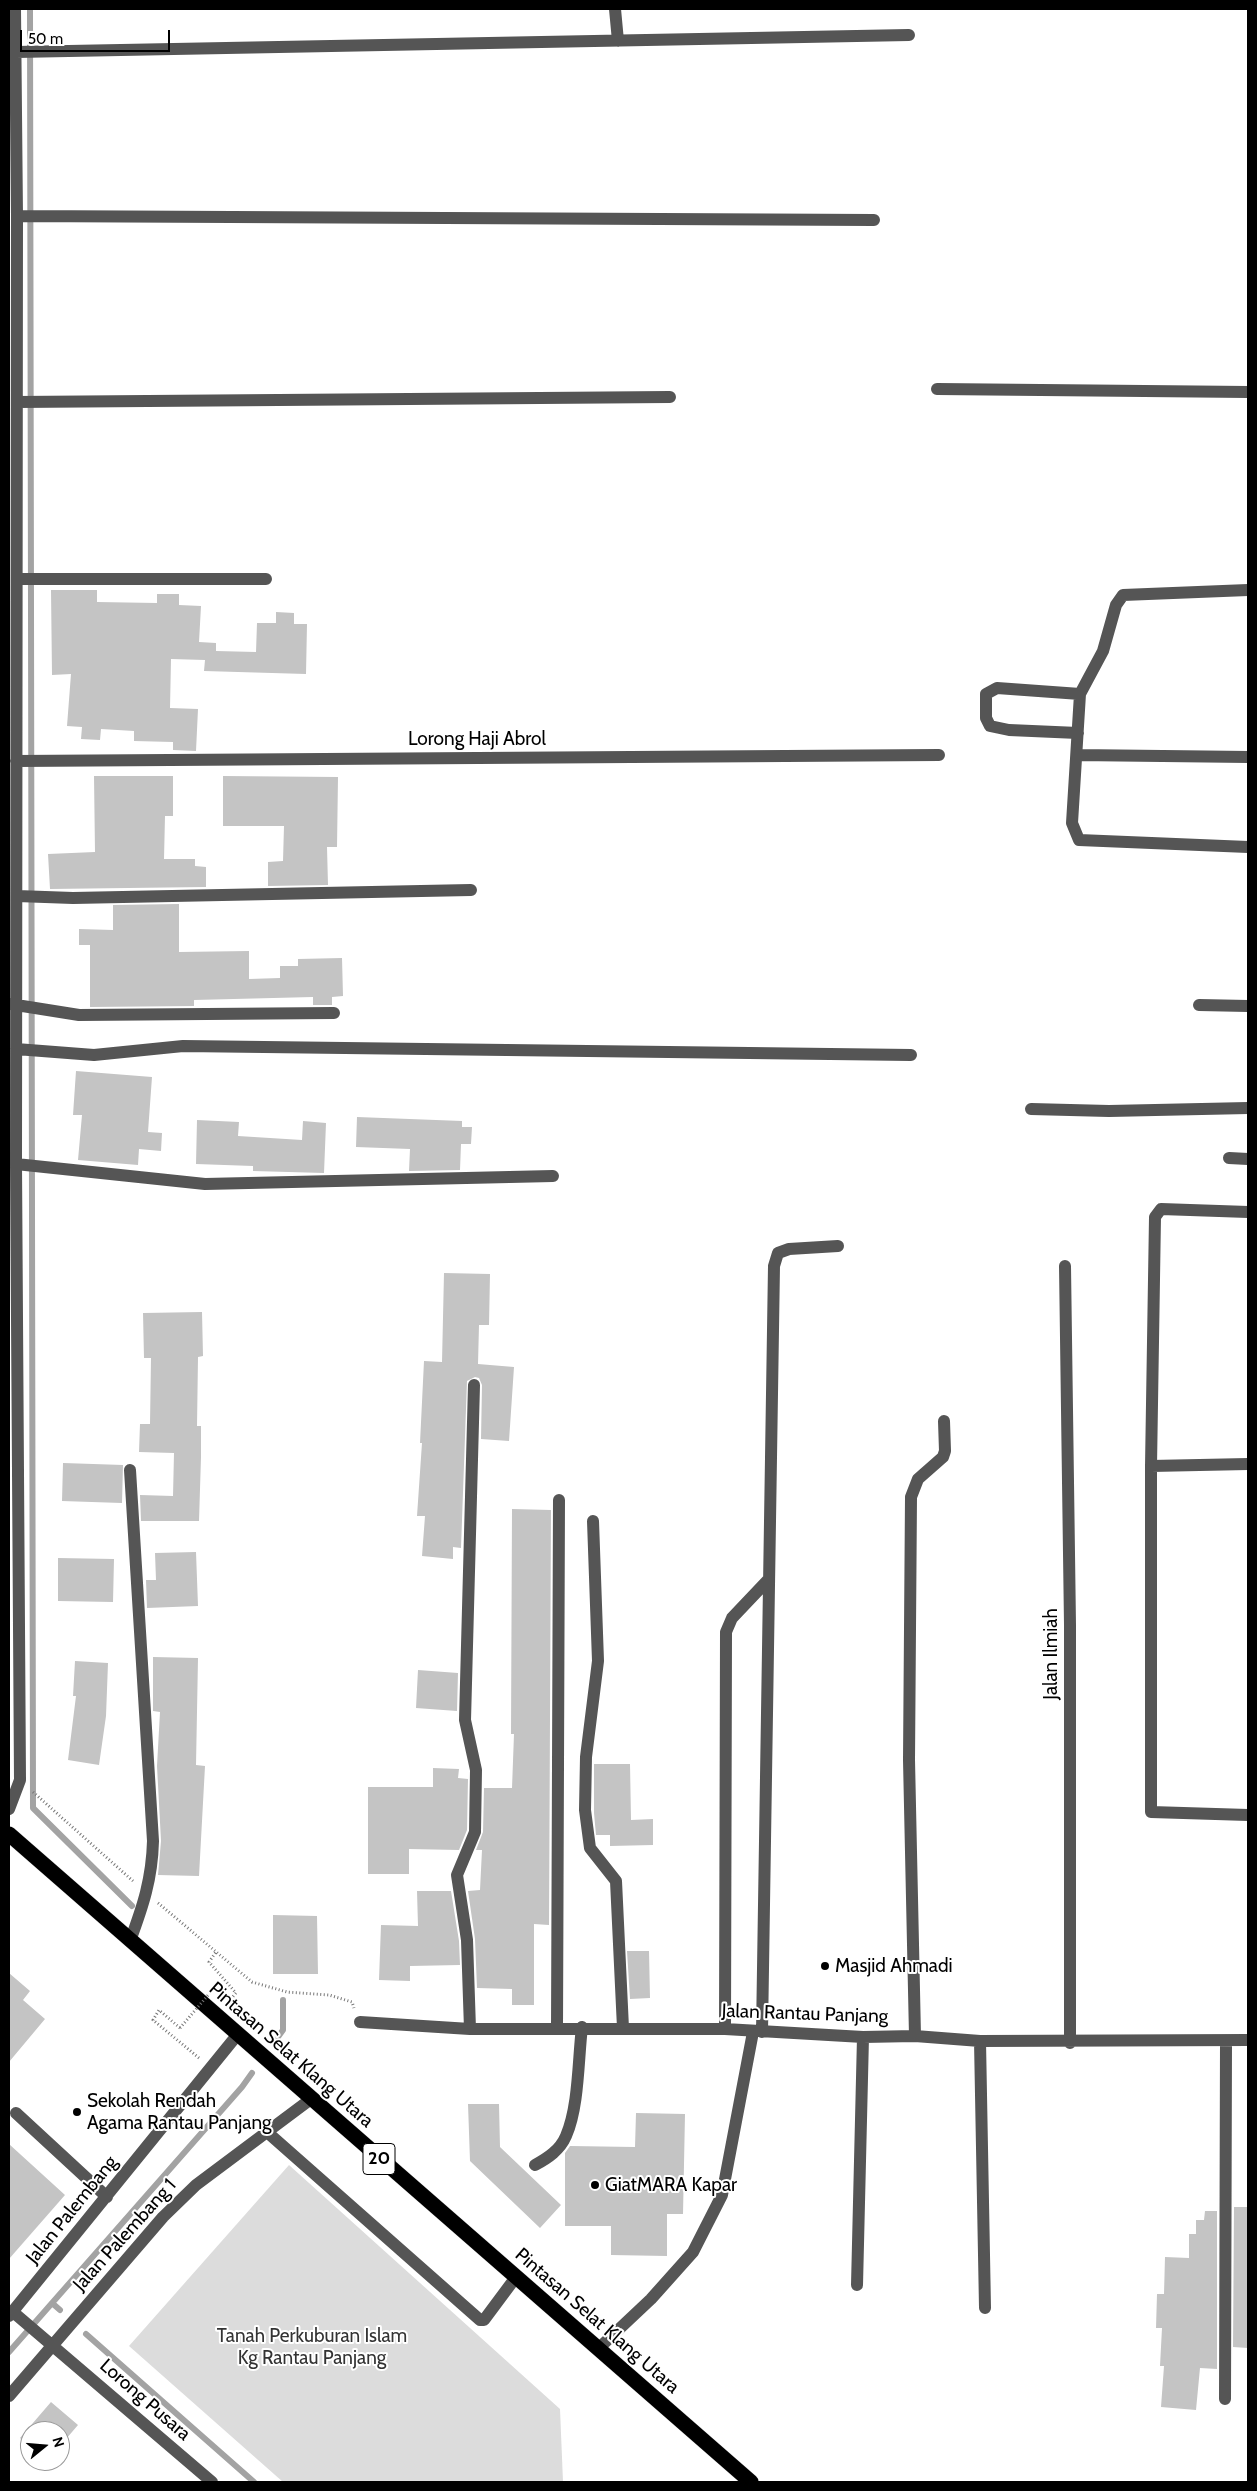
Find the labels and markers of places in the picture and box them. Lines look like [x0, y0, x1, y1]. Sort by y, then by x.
place label: Masjid Ahmadi [835, 1955, 953, 1977]
marker: Masjid Ahmadi [819, 1960, 831, 1972]
place label: Sekolah Rendah Agama Rantau Panjang [87, 2090, 271, 2134]
marker: Sekolah Rendah Agama Rantau Panjang [71, 2106, 83, 2118]
place label: GiatMARA Kapar [605, 2174, 737, 2196]
marker: GiatMARA Kapar [589, 2179, 601, 2191]

